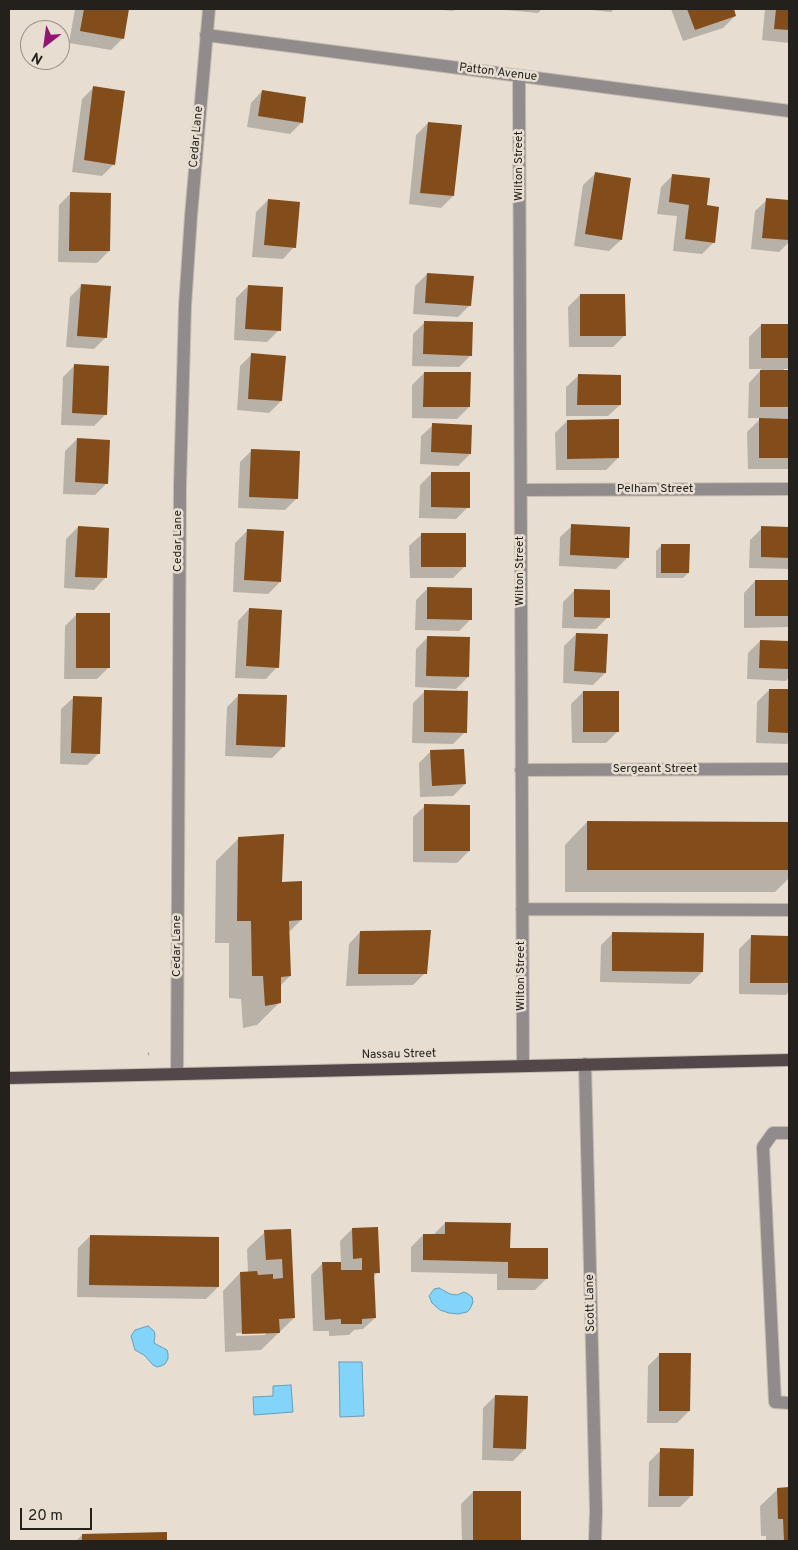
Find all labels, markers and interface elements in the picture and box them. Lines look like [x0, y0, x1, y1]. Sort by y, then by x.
north arrow [20, 20, 70, 70]
text: N [29, 48, 46, 67]
street label: Patton Avenue [458, 61, 538, 85]
street label: Cedar Lane [187, 106, 207, 168]
street label: Wilton Street [513, 131, 527, 201]
street label: Pelham Street [617, 483, 693, 497]
street label: Cedar Lane [172, 510, 186, 572]
street label: Wilton Street [514, 536, 528, 606]
street label: Sergeant Street [613, 763, 697, 777]
street label: Cedar Lane [171, 915, 185, 977]
street label: Wilton Street [515, 941, 529, 1011]
street label: Nassau Street [362, 1047, 436, 1063]
street label: Scott Lane [583, 1274, 599, 1332]
scale bar [22, 1498, 95, 1530]
text: 20 m [28, 1507, 63, 1526]

